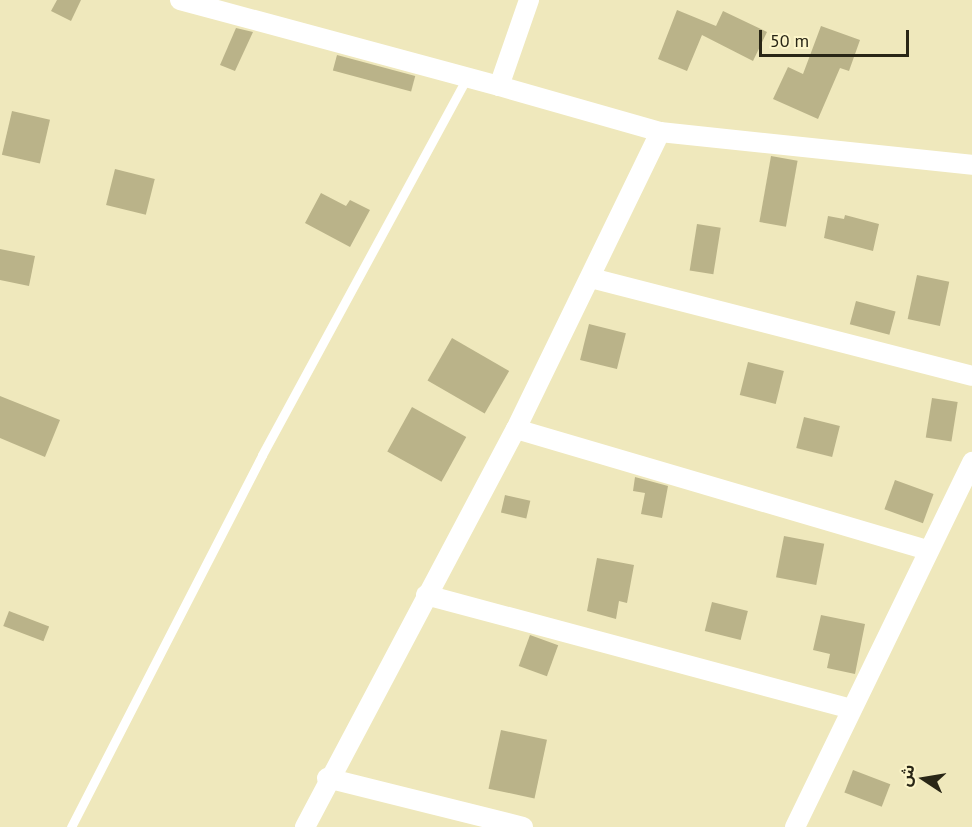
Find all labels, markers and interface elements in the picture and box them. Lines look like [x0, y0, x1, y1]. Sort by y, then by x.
scale bar [762, 18, 912, 56]
text: 50 m [770, 29, 809, 52]
north arrow [894, 749, 954, 809]
text: ش [894, 762, 918, 788]

